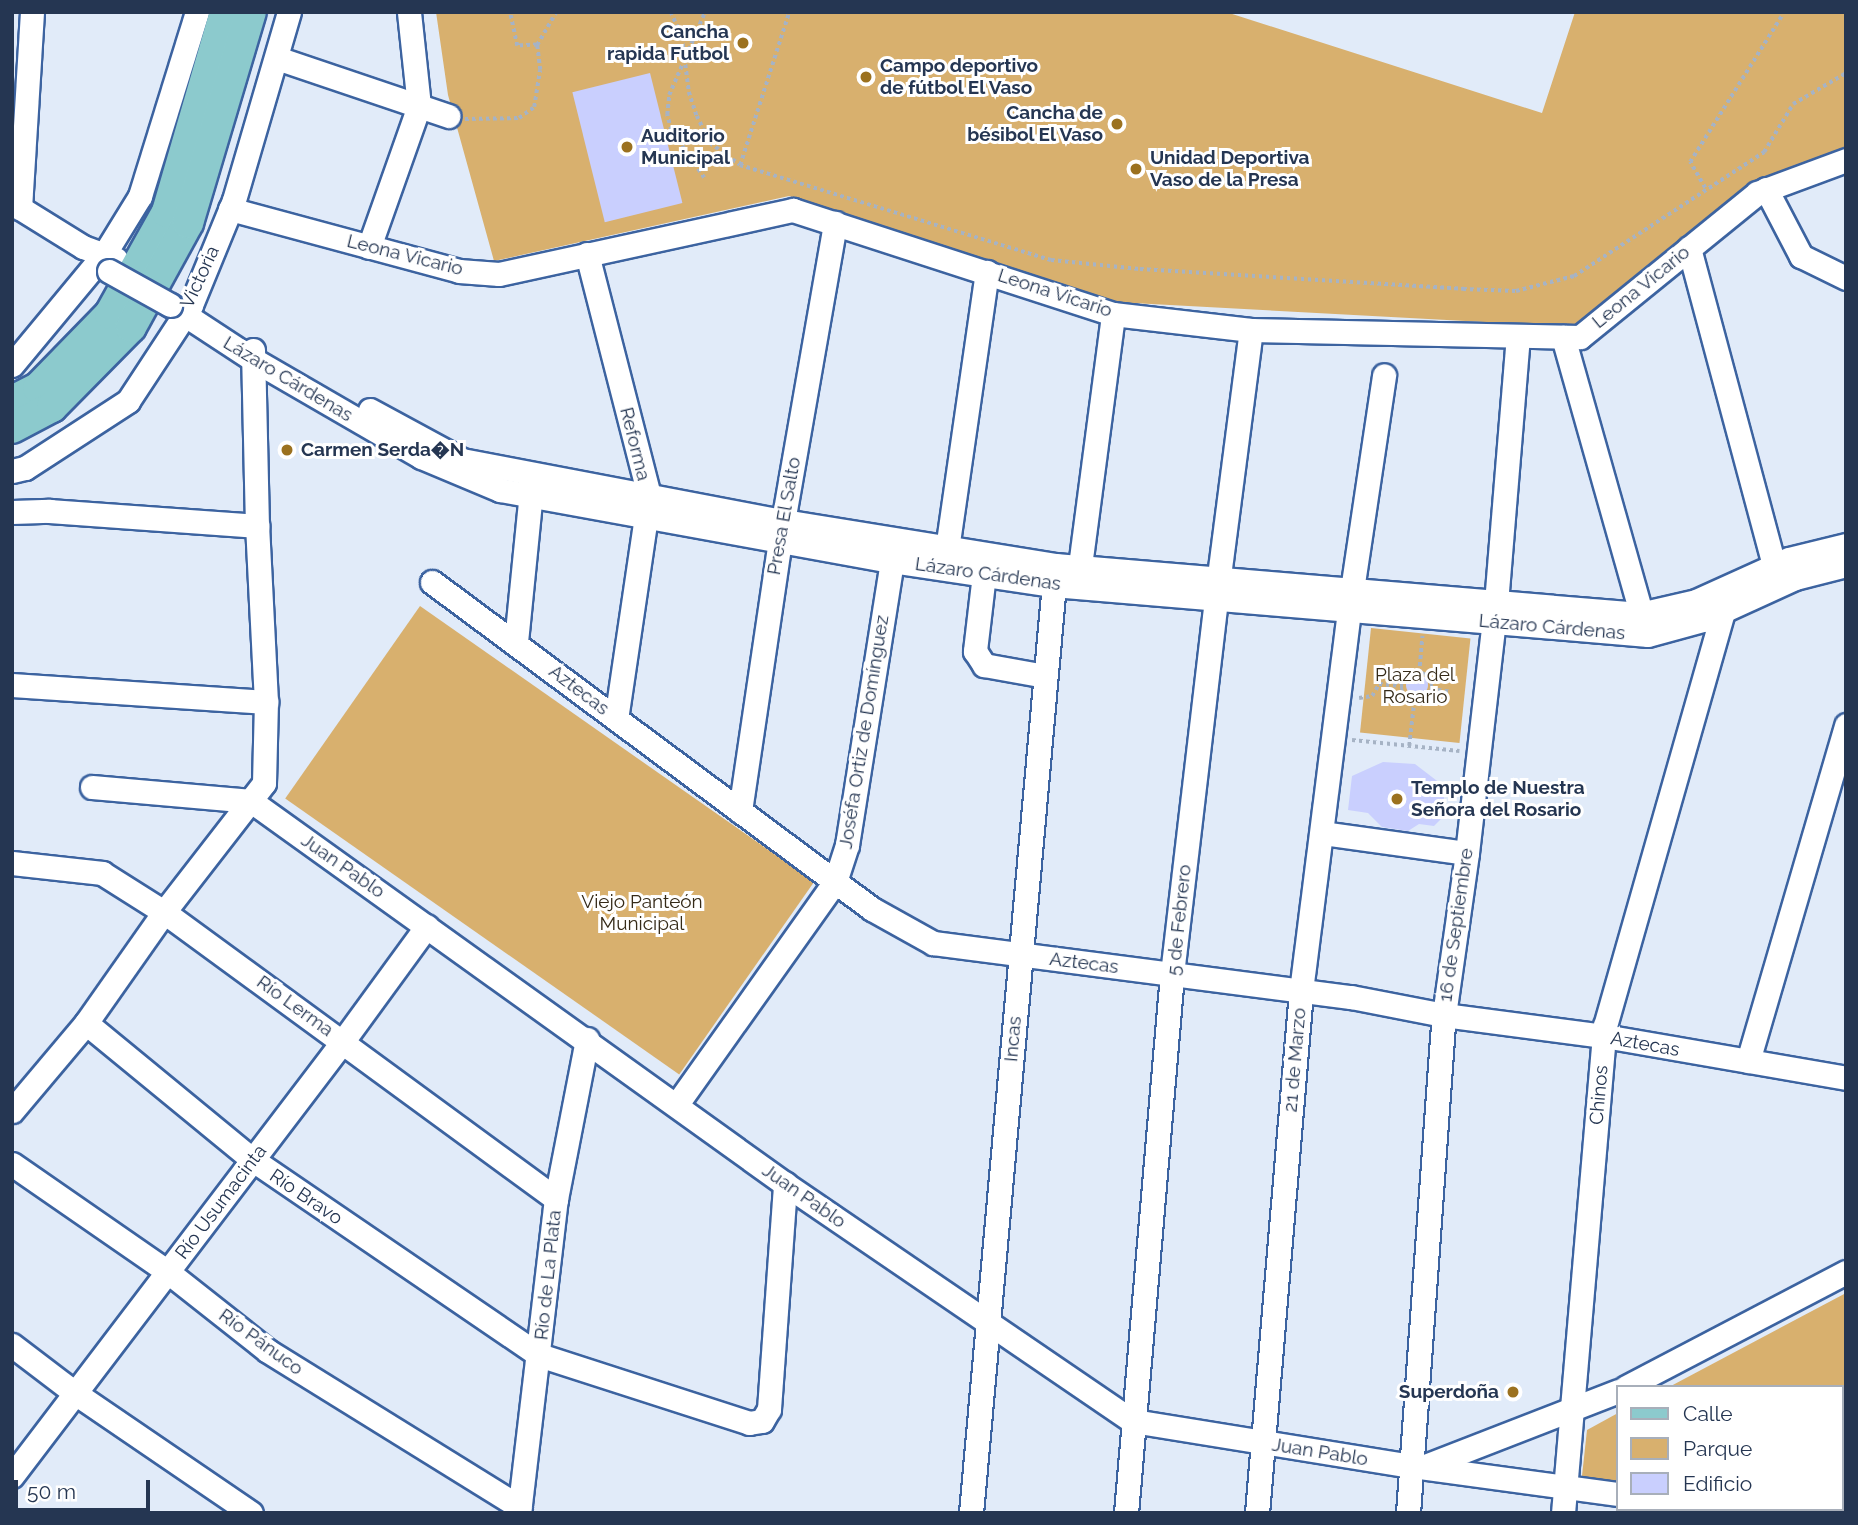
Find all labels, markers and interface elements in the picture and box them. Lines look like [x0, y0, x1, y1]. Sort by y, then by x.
place label: Cancha rapida Futbol [607, 21, 729, 65]
marker: Cancha rapida Futbol [735, 35, 751, 51]
place label: Campo deportivo de fútbol El Vaso [880, 55, 1038, 99]
marker: Campo deportivo de fútbol El Vaso [858, 69, 874, 85]
place label: Cancha de bésibol El Vaso [966, 102, 1103, 146]
marker: Cancha de bésibol El Vaso [1109, 116, 1125, 132]
place label: Auditorio Municipal [641, 125, 730, 169]
marker: Auditorio Municipal [619, 139, 635, 155]
place label: Unidad Deportiva Vaso de la Presa [1150, 147, 1310, 191]
marker: Unidad Deportiva Vaso de la Presa [1128, 161, 1144, 177]
street label: Leona Vicario [344, 229, 466, 281]
street label: Leona Vicario [1587, 241, 1695, 333]
street label: Victoria [176, 242, 224, 312]
street label: Leona Vicario [995, 264, 1115, 322]
street label: Lázaro Cárdenas [219, 331, 357, 427]
street label: Reforma [615, 405, 655, 483]
place label: Carmen Serda�N [301, 439, 464, 461]
marker: Carmen Serda�N [279, 442, 295, 458]
street label: Presa El Salto [762, 455, 806, 577]
street label: Lázaro Cárdenas [914, 552, 1062, 596]
street label: Lázaro Cárdenas [1478, 609, 1626, 645]
street label: Joséfa Ortiz de Domínguez [834, 614, 894, 850]
street label: Aztecas [544, 660, 614, 720]
park label: Plaza del Rosario [1375, 664, 1455, 708]
place label: Templo de Nuestra Señora del Rosario [1411, 777, 1585, 821]
marker: Templo de Nuestra Señora del Rosario [1389, 791, 1405, 807]
street label: Juan Pablo [297, 829, 389, 903]
street label: 16 de Septiembre [1434, 847, 1478, 1003]
street label: 5 de Febrero [1162, 863, 1196, 977]
park label: Viejo Panteón Municipal [581, 891, 703, 935]
street label: Aztecas [1048, 947, 1120, 979]
street label: Río Lerma [252, 971, 338, 1041]
street label: 21 de Marzo [1279, 1007, 1311, 1113]
street label: Incas [1000, 1015, 1026, 1063]
street label: Aztecas [1609, 1027, 1681, 1061]
street label: Chinos [1585, 1064, 1613, 1126]
street label: Río Usumacinta [171, 1140, 271, 1264]
street label: Juan Pablo [758, 1159, 850, 1233]
street label: Río Bravo [265, 1164, 347, 1230]
street label: Río de La Plata [530, 1209, 566, 1341]
street label: Río Pánuco [214, 1304, 308, 1380]
place label: Superdoña [1399, 1381, 1499, 1403]
marker: Superdoña [1505, 1384, 1521, 1400]
legend [1616, 1385, 1844, 1511]
text: Calle [1683, 1401, 1733, 1426]
street label: Juan Pablo [1270, 1433, 1370, 1471]
text: Parque [1683, 1436, 1752, 1461]
scale bar [18, 1466, 154, 1510]
text: Edificio [1683, 1471, 1752, 1496]
text: 50 m [27, 1479, 76, 1504]

